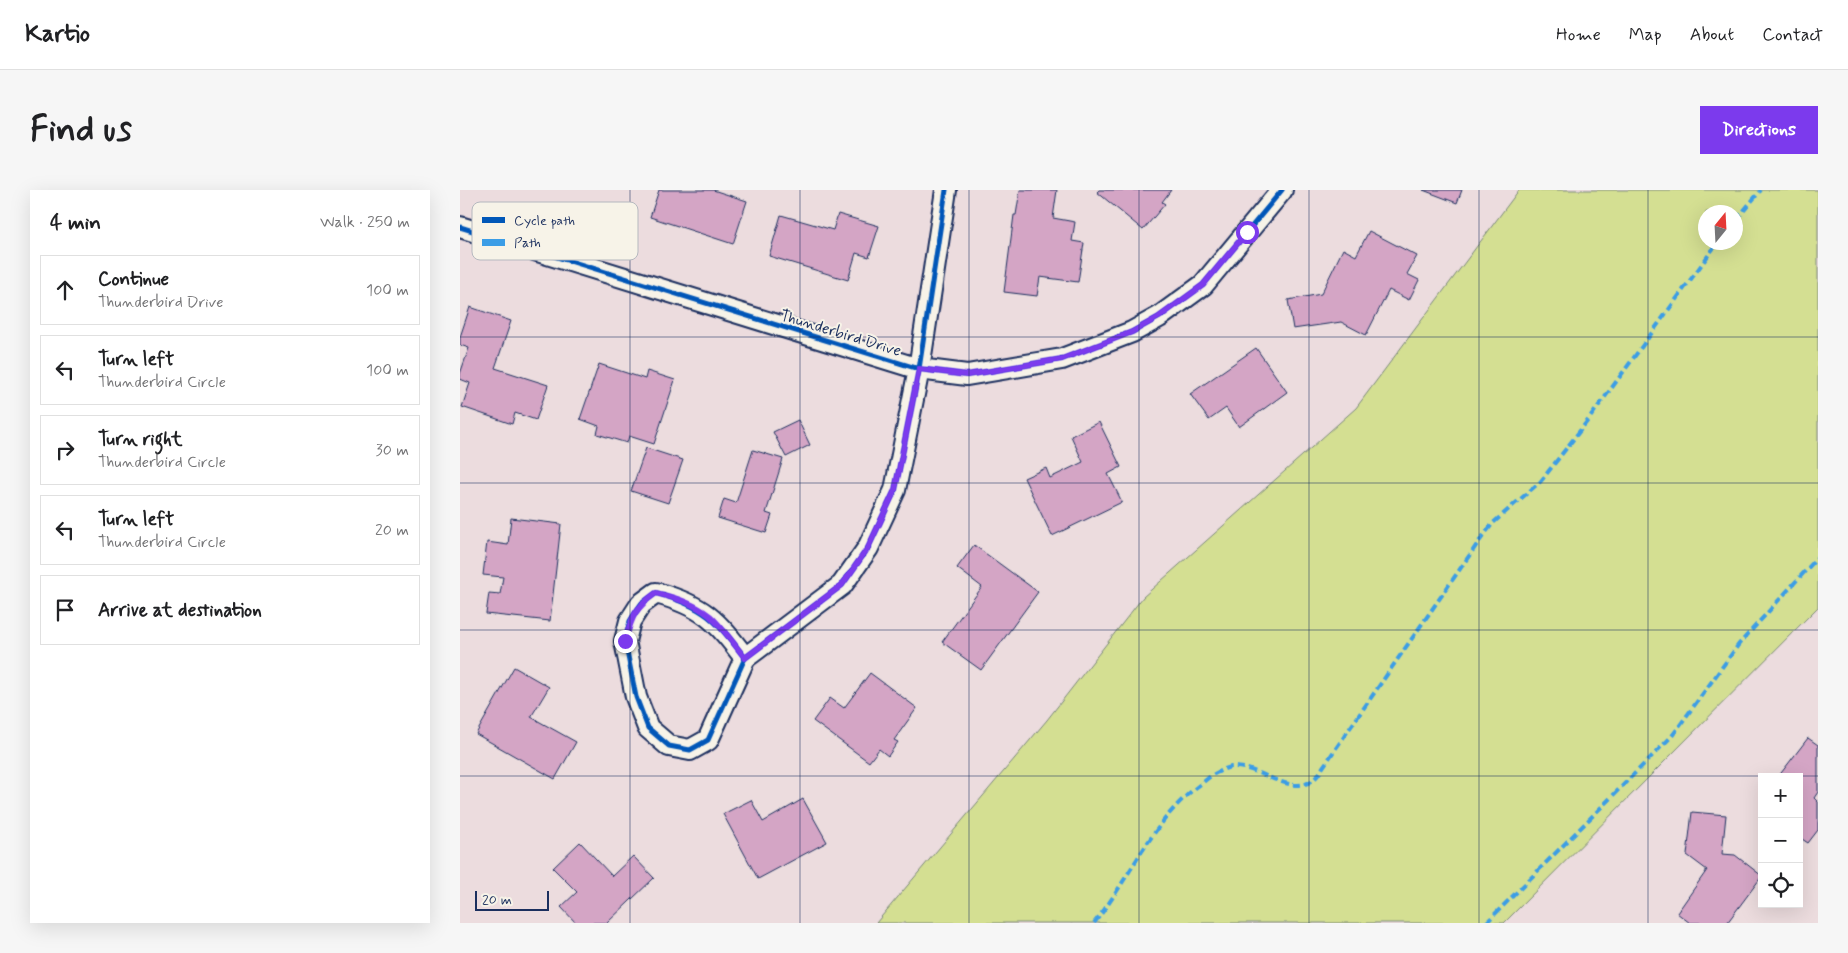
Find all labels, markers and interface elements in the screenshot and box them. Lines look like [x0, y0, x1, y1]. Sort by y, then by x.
text: Kartio [25, 19, 90, 50]
text: Home [1556, 23, 1601, 47]
text: Map [1629, 23, 1662, 47]
text: About [1690, 23, 1734, 47]
text: Contact [1762, 23, 1823, 47]
button: Directions [1700, 106, 1818, 154]
text: Find us [30, 107, 132, 153]
legend [472, 202, 638, 260]
north arrow [1698, 205, 1743, 250]
text: 4 min [50, 209, 101, 237]
text: Walk · 250 m [320, 212, 410, 233]
text: Cycle path [514, 212, 575, 230]
route start [1236, 221, 1259, 244]
text: Path [514, 234, 541, 252]
text: Continue [98, 267, 169, 292]
icon: ahead [51, 276, 79, 304]
text: 100 m [366, 280, 409, 301]
text: Thunderbird Drive [98, 292, 224, 313]
street label: Thunderbird Drive [777, 305, 904, 362]
text: Turn left [98, 347, 174, 372]
icon: left [51, 356, 79, 384]
text: 100 m [366, 360, 409, 381]
text: Thunderbird Circle [98, 372, 226, 393]
text: Turn right [98, 427, 182, 452]
icon: right [51, 436, 79, 464]
text: 30 m [376, 440, 409, 461]
text: Thunderbird Circle [98, 452, 226, 473]
text: Turn left [98, 507, 174, 532]
icon: left [51, 516, 79, 544]
text: 20 m [375, 520, 409, 541]
text: Thunderbird Circle [98, 532, 226, 553]
icon: arrive [51, 596, 79, 624]
text: Arrive at destination [98, 598, 262, 623]
route end [614, 630, 637, 653]
map controls [1758, 773, 1803, 908]
button: + [1758, 773, 1803, 818]
button: − [1758, 818, 1803, 863]
button: locate [1758, 863, 1803, 908]
scale bar [475, 888, 549, 911]
text: 20 m [482, 891, 512, 909]

